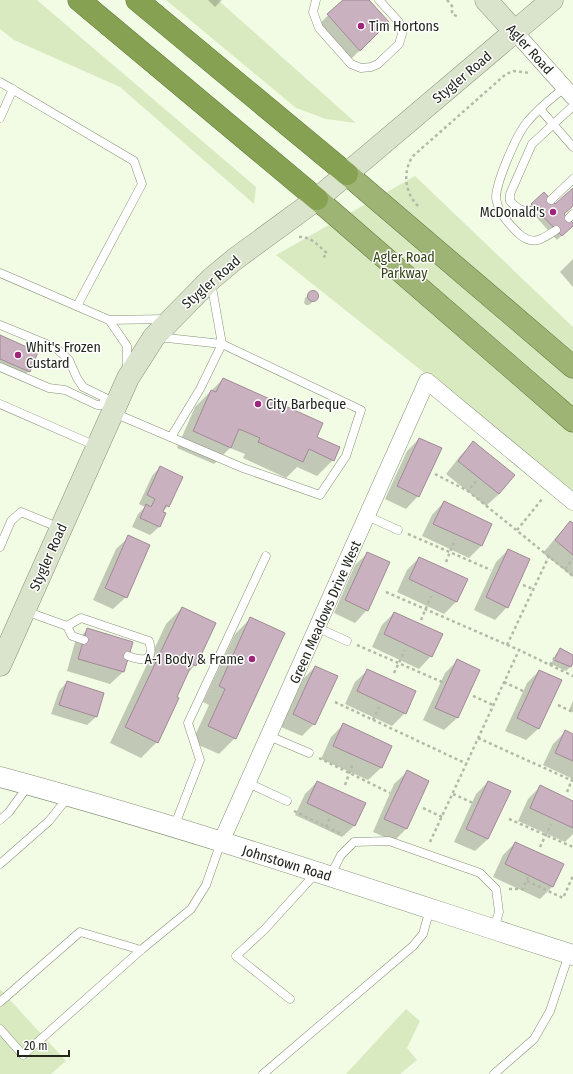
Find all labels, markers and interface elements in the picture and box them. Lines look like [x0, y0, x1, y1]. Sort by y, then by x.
place label: Tim Hortons [369, 18, 439, 35]
marker: Tim Hortons [356, 21, 366, 31]
street label: Agler Road [503, 21, 557, 78]
street label: Stygler Road [429, 48, 495, 107]
place label: McDonald's [480, 204, 545, 221]
marker: McDonald's [548, 207, 558, 217]
park label: Agler Road Parkway [373, 249, 435, 282]
street label: Stygler Road [179, 252, 244, 312]
place label: Whit's Frozen Custard [26, 339, 101, 372]
marker: Whit's Frozen Custard [13, 350, 23, 360]
place label: City Barbeque [266, 396, 346, 413]
marker: City Barbeque [253, 399, 263, 409]
street label: Stygler Road [26, 521, 71, 594]
street label: Green Meadows Drive West [286, 538, 365, 686]
place label: A-1 Body & Frame [145, 651, 244, 668]
marker: A-1 Body & Frame [247, 654, 257, 664]
street label: Johnstown Road [240, 842, 334, 885]
scale bar [18, 1032, 69, 1058]
text: 20 m [24, 1039, 48, 1053]

